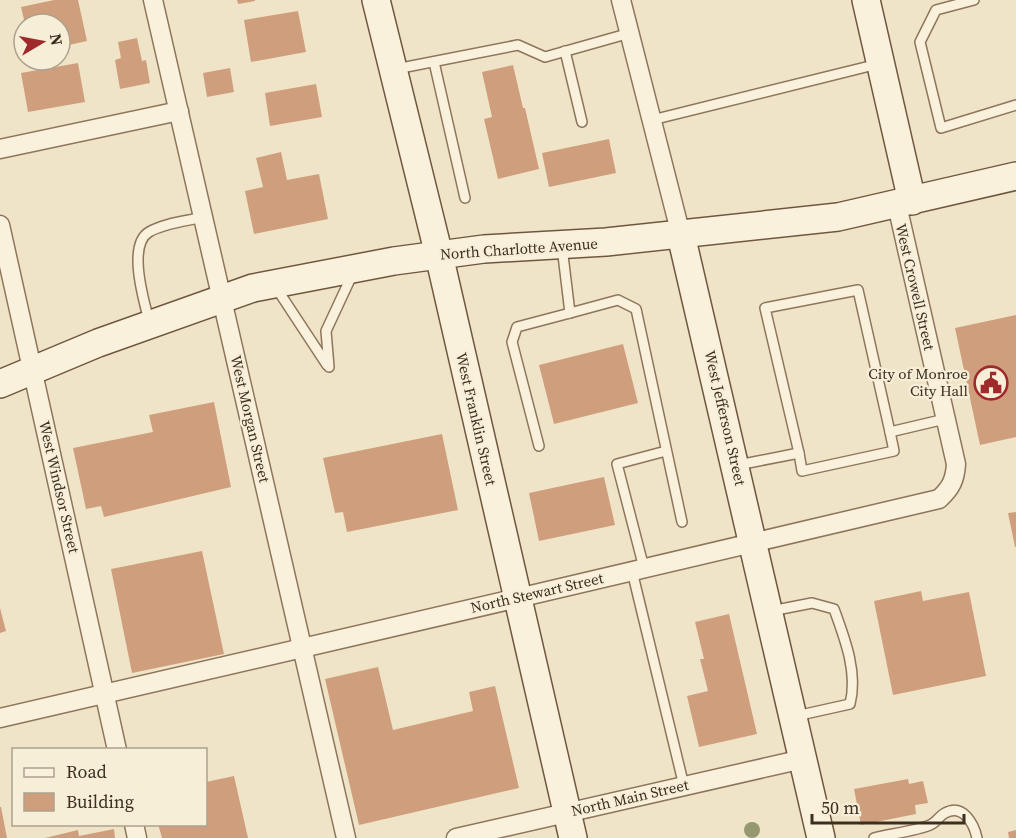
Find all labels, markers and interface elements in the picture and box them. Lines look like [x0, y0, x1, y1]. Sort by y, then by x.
north arrow [12, 12, 72, 72]
text: N [45, 32, 69, 47]
street label: West Crowell Street [891, 221, 940, 353]
street label: North Charlotte Avenue [439, 232, 599, 264]
street label: West Jefferson Street [700, 348, 751, 488]
street label: West Franklin Street [451, 350, 502, 487]
street label: West Morgan Street [226, 353, 275, 485]
place label: City of Monroe City Hall [868, 363, 969, 401]
public building icon: City of Monroe City Hall [973, 365, 1009, 401]
street label: West Windsor Street [34, 419, 85, 555]
street label: North Stewart Street [468, 567, 605, 618]
legend [12, 748, 207, 826]
text: Road [66, 759, 107, 784]
street label: North Main Street [569, 774, 691, 821]
scale bar [812, 787, 964, 825]
text: Building [66, 789, 134, 814]
text: 50 m [821, 795, 859, 820]

